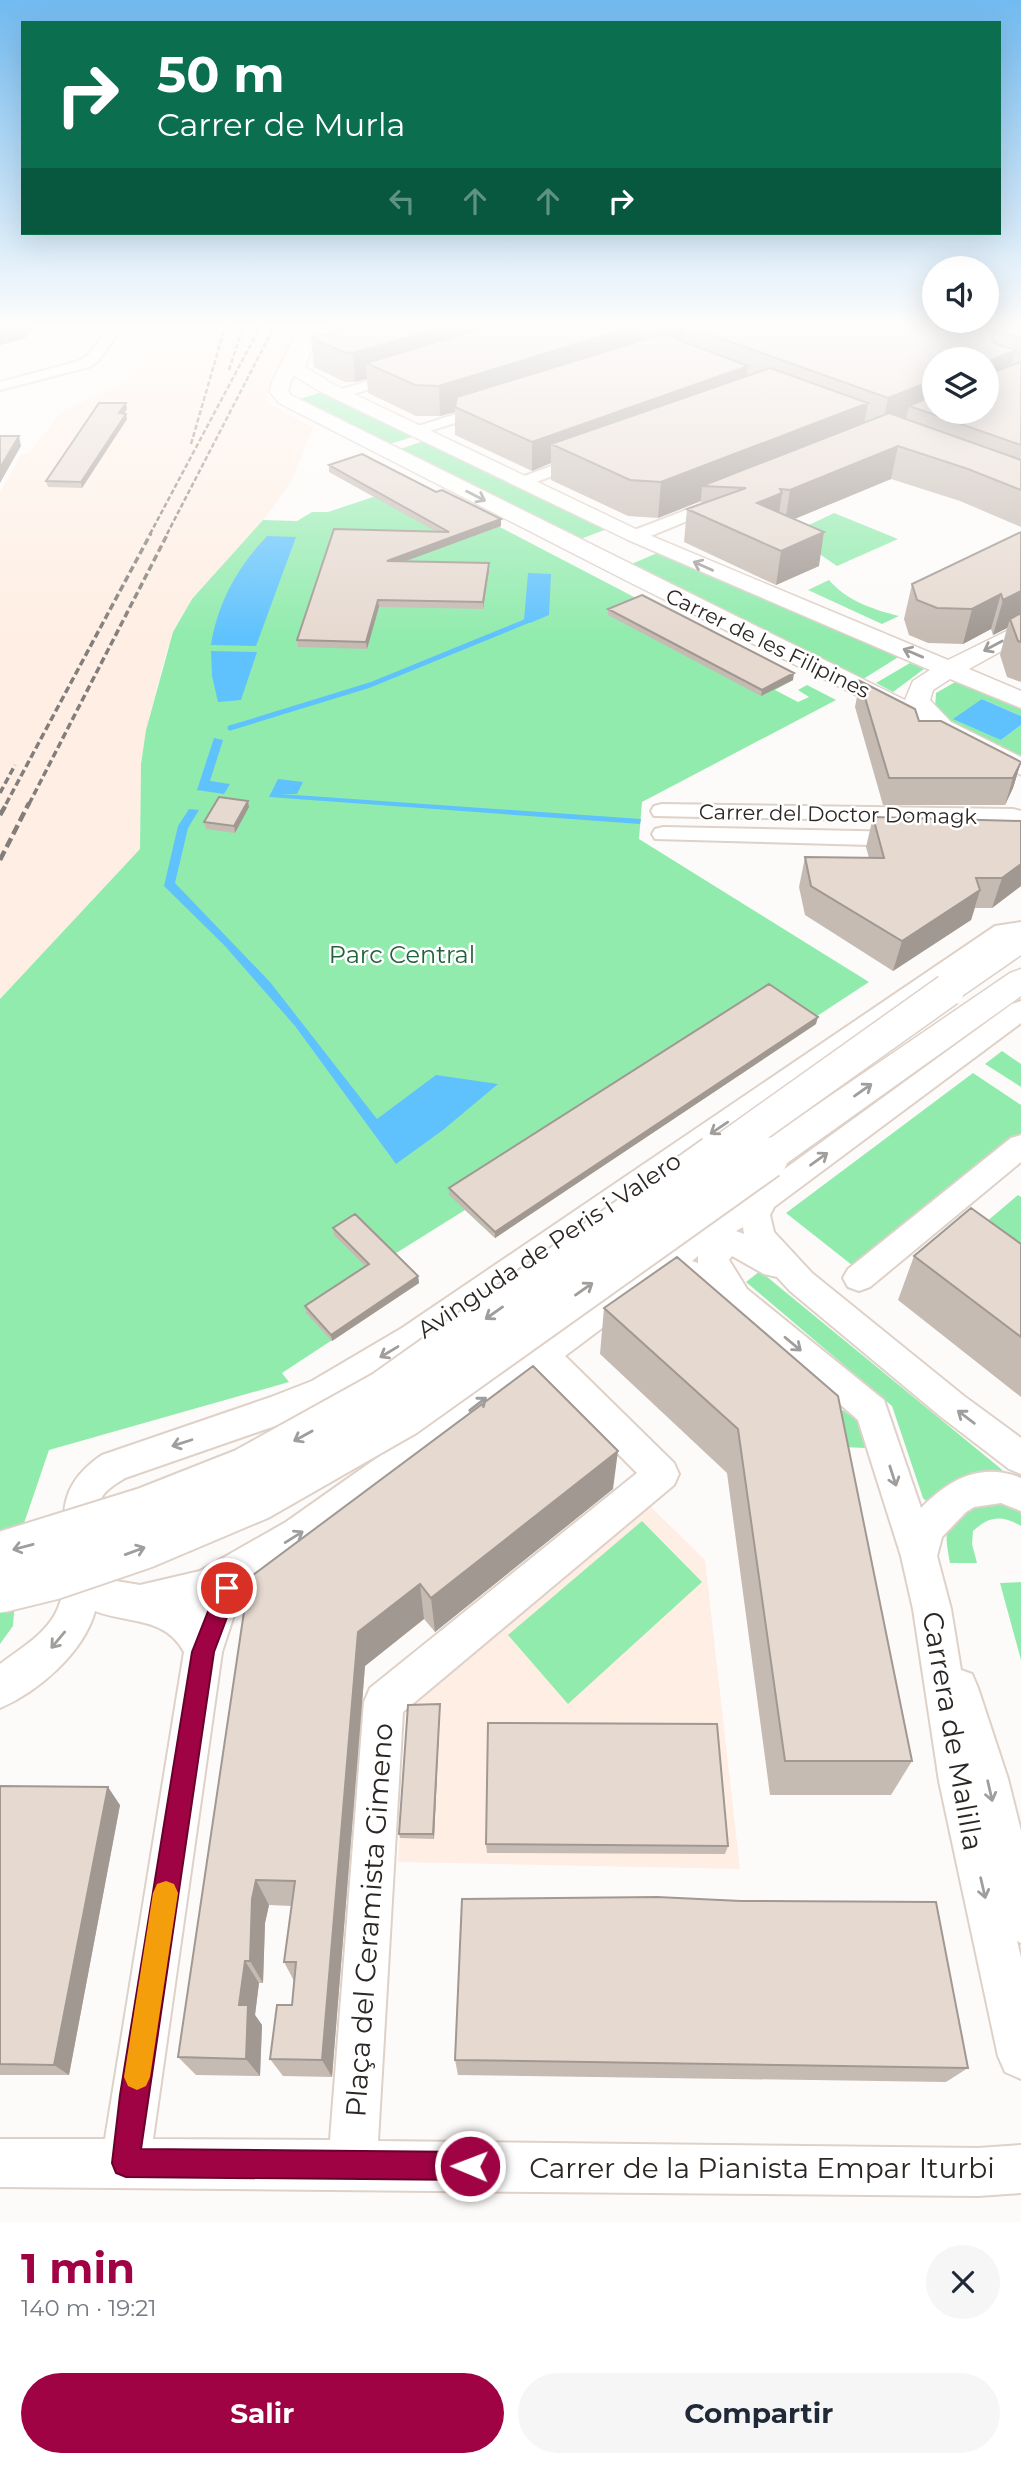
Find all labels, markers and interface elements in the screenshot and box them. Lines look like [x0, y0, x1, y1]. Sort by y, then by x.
text: 50 m [157, 45, 285, 104]
icon: right [42, 49, 133, 140]
text: Carrer de Murla [157, 105, 405, 144]
icon: left [383, 182, 421, 220]
icon: ahead [456, 182, 494, 220]
icon: ahead [529, 182, 567, 220]
icon: right [602, 182, 640, 220]
map controls [922, 256, 999, 424]
button: sound [922, 256, 999, 333]
button: layers [922, 347, 999, 424]
one-way arrow [465, 490, 486, 503]
one-way arrow [693, 559, 715, 572]
street label: Carrer de les Filipines [662, 583, 874, 703]
one-way arrow [983, 639, 1004, 653]
one-way arrow [903, 646, 925, 659]
street label: Carrer del Doctor Domagk [699, 799, 978, 829]
park label: Parc Central [329, 940, 475, 969]
one-way arrow [853, 1083, 872, 1097]
one-way arrow [710, 1121, 730, 1135]
street label: Avinguda de Peris i Valero [412, 1146, 686, 1344]
one-way arrow [809, 1151, 828, 1166]
one-way arrow [574, 1281, 593, 1296]
one-way arrow [485, 1306, 503, 1321]
one-way arrow [784, 1336, 802, 1352]
one-way arrow [380, 1345, 400, 1359]
one-way arrow [468, 1396, 487, 1411]
one-way arrow [958, 1409, 976, 1424]
one-way arrow [293, 1429, 313, 1443]
one-way arrow [171, 1437, 193, 1450]
one-way arrow [888, 1464, 900, 1486]
one-way arrow [283, 1529, 303, 1543]
one-way arrow [13, 1541, 35, 1554]
one-way arrow [124, 1544, 146, 1556]
pin [197, 1558, 257, 1618]
icon: arrive [208, 1569, 246, 1607]
street label: Carrera de Malilla [915, 1609, 991, 1853]
one-way arrow [50, 1631, 66, 1649]
street label: Plaça del Ceramista Gimeno [338, 1722, 400, 2118]
one-way arrow [984, 1779, 998, 1802]
one-way arrow [977, 1876, 990, 1899]
position arrow [433, 2129, 507, 2203]
street label: Carrer de la Pianista Empar Iturbi [529, 2151, 995, 2185]
text: 1 min [21, 2242, 135, 2294]
button: close [926, 2245, 1000, 2319]
text: 140 m · 19:21 [21, 2294, 157, 2322]
button: Salir [21, 2373, 504, 2453]
button: Compartir [518, 2373, 1000, 2453]

